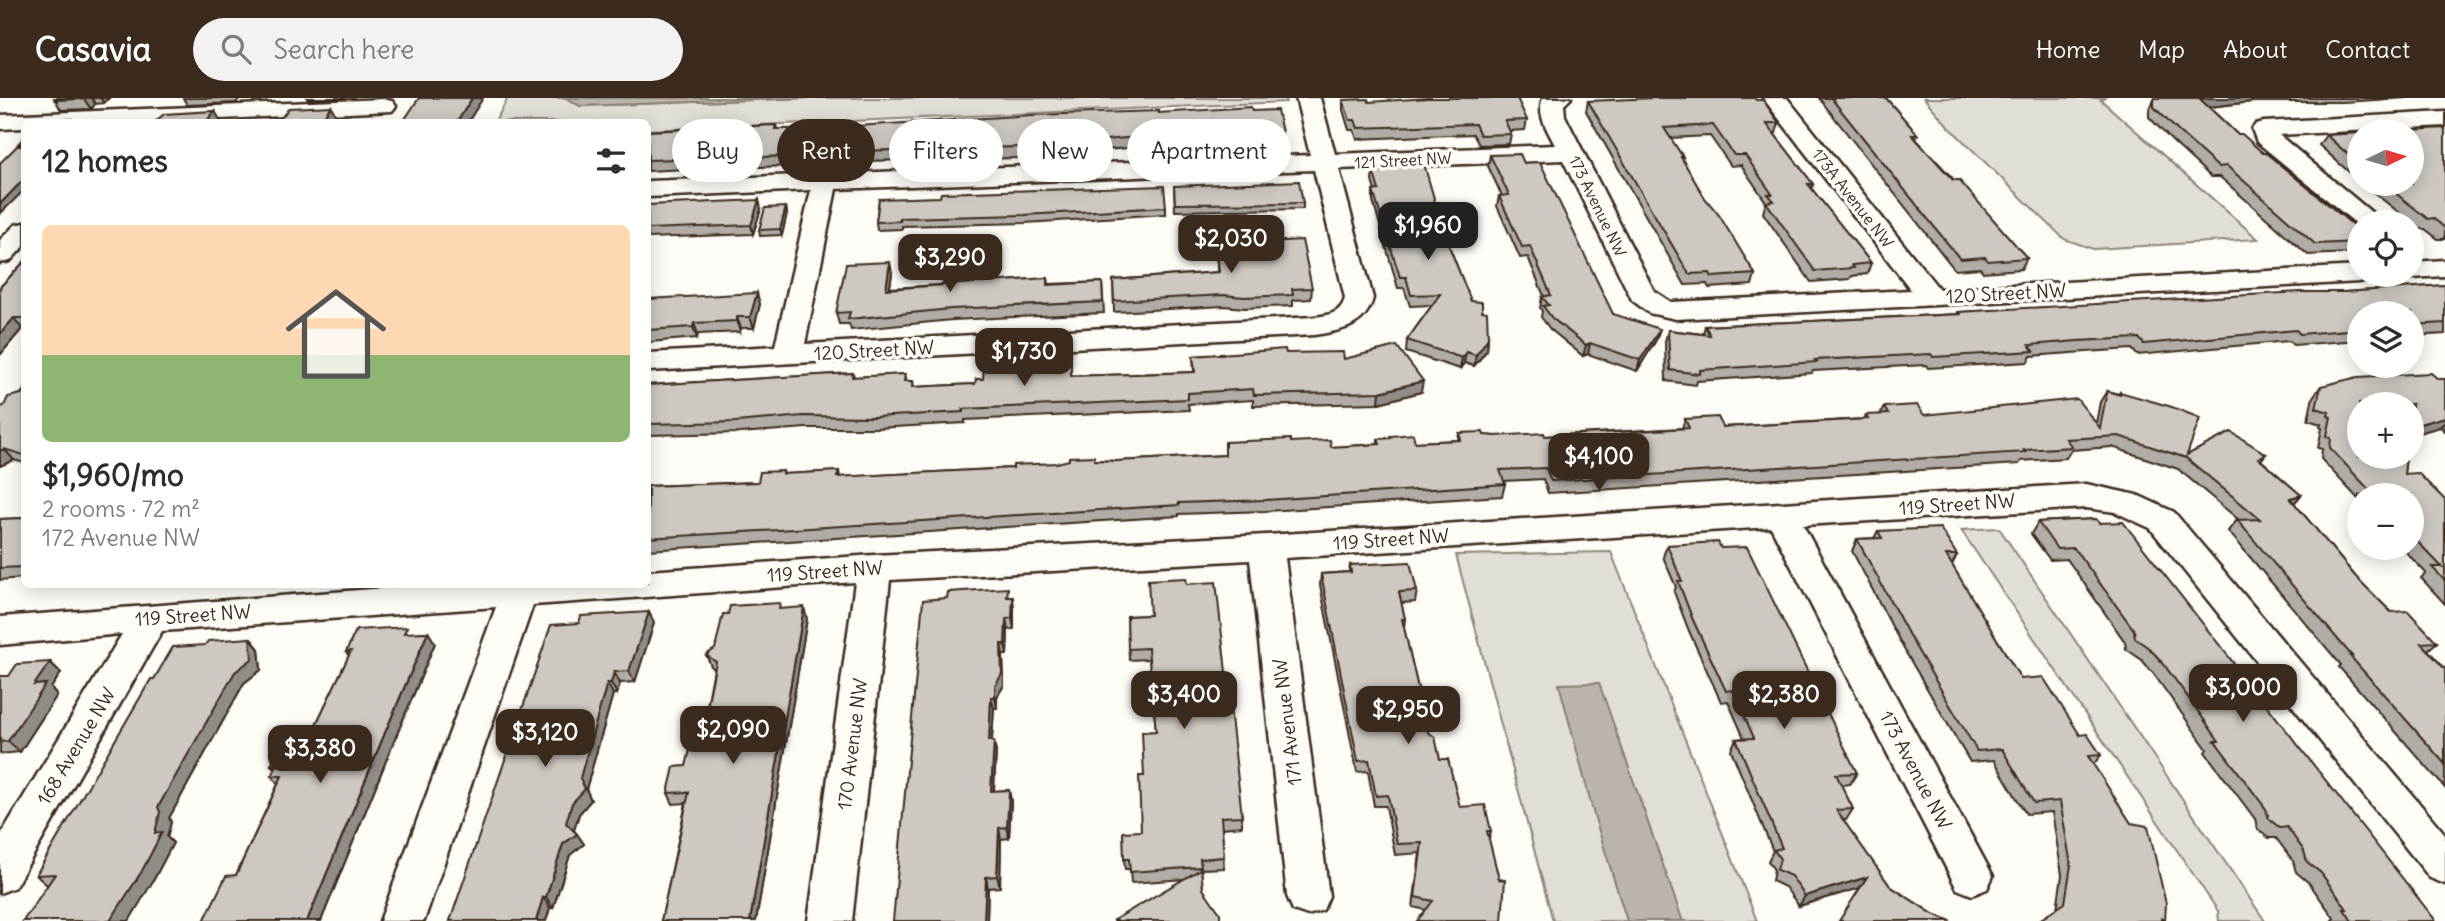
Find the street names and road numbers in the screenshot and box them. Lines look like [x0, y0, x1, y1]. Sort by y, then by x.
street label: 173A Avenue NW [1808, 144, 1898, 252]
street label: 121 Street NW [1354, 147, 1453, 173]
street label: 173 Avenue NW [1565, 152, 1631, 260]
street label: 120 Street NW [1945, 278, 2067, 308]
street label: 120 Street NW [813, 335, 935, 365]
street label: 119 Street NW [1898, 488, 2016, 520]
street label: 119 Street NW [1332, 523, 1450, 555]
street label: 119 Street NW [766, 555, 884, 587]
street label: 119 Street NW [134, 599, 252, 631]
street label: 171 Avenue NW [1267, 657, 1307, 787]
street label: 170 Avenue NW [832, 677, 872, 811]
street label: 168 Avenue NW [32, 683, 120, 809]
street label: 173 Avenue NW [1875, 707, 1957, 833]

